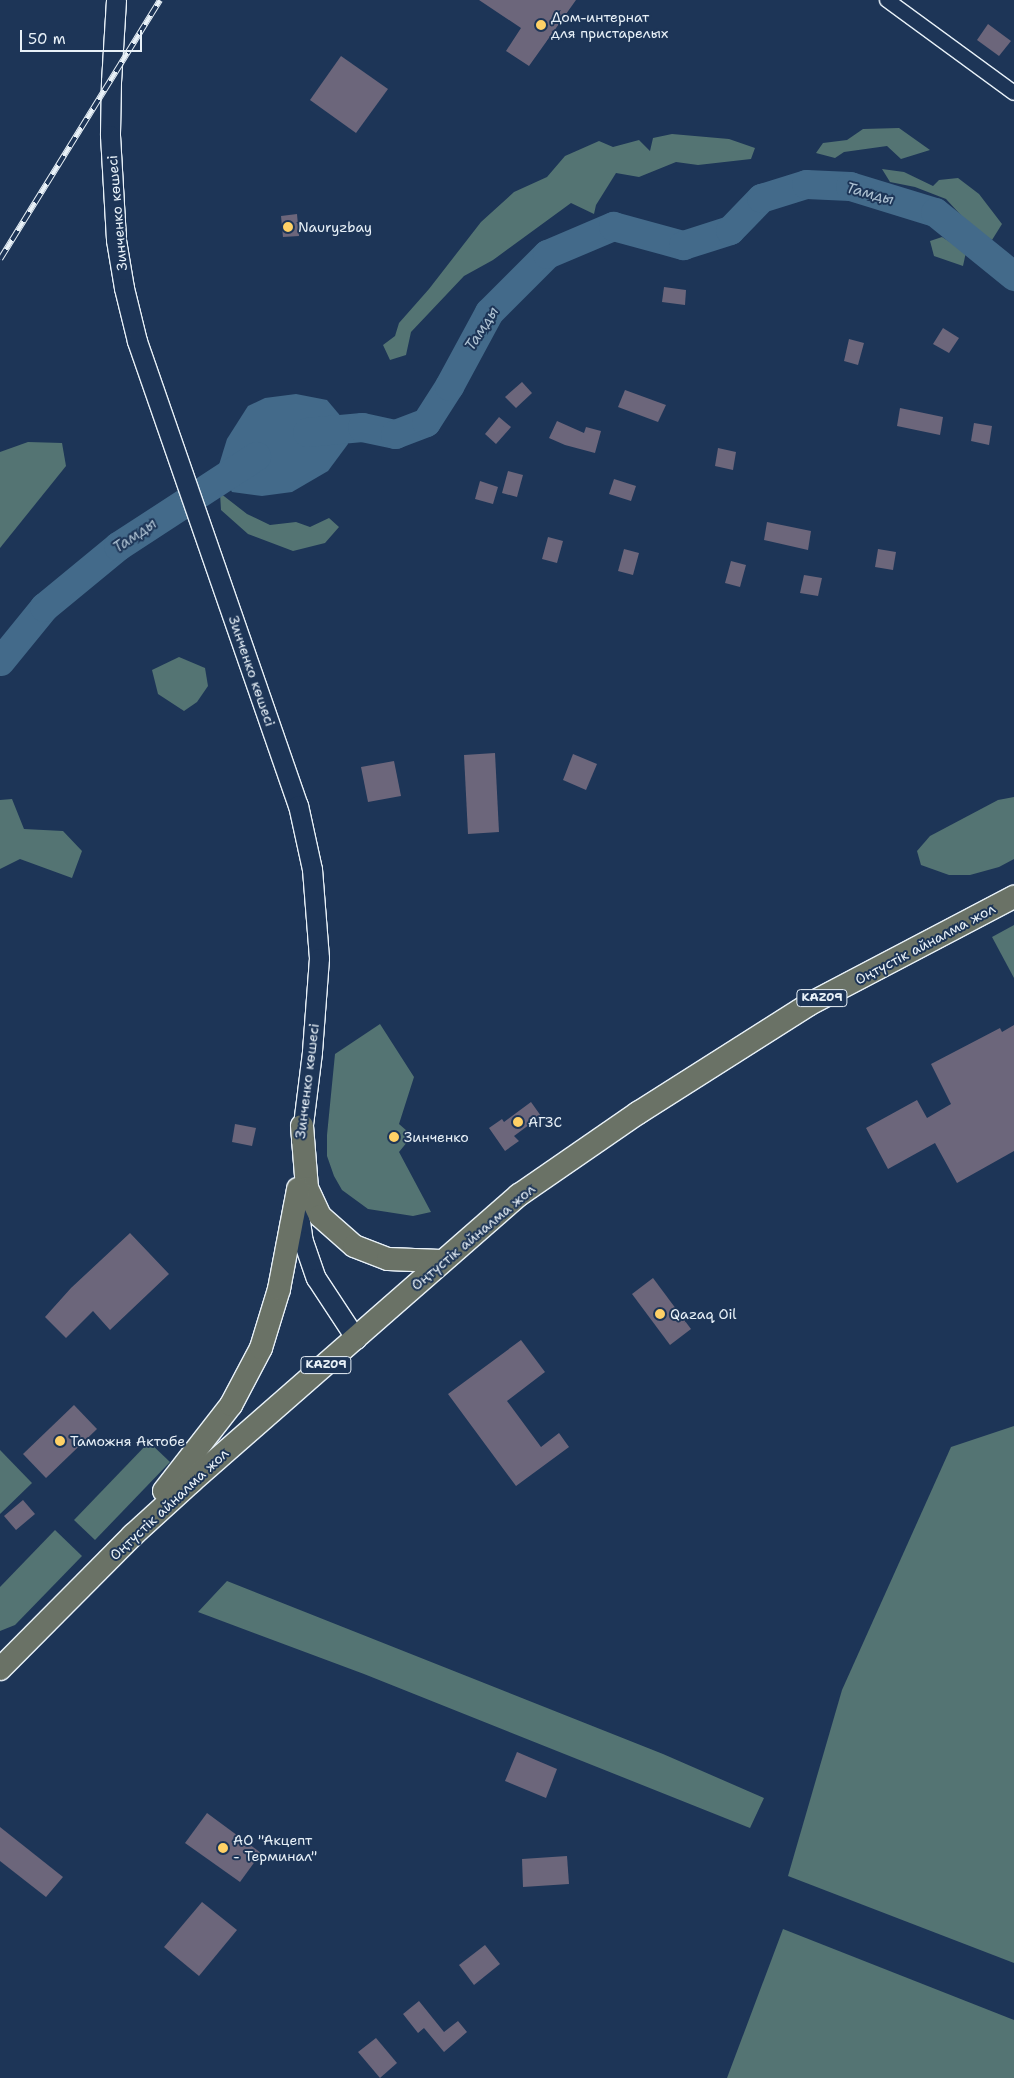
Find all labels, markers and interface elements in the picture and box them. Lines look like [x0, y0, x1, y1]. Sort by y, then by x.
place label: Дом-интернат для пристарелых [551, 9, 668, 41]
marker: Дом-интернат для пристарелых [535, 19, 547, 31]
scale bar [22, 20, 145, 52]
text: 50 m [28, 29, 66, 49]
street label: Зинченко көшесі [104, 154, 130, 272]
water label: Тамды [844, 179, 896, 209]
place label: Nauryzbay [298, 219, 372, 235]
marker: Nauryzbay [282, 221, 294, 233]
water label: Тамды [461, 304, 503, 354]
water label: Тамды [110, 515, 160, 557]
street label: Зинченко көшесі [225, 613, 279, 729]
street label: Оңтүстік айналма жол [852, 900, 998, 988]
road number: KAZ09 [796, 988, 848, 1008]
street label: Зинченко көшесі [292, 1022, 322, 1140]
place label: АГЗС [528, 1114, 562, 1130]
marker: АГЗС [512, 1116, 524, 1128]
place label: Зинченко [404, 1129, 469, 1145]
marker: Зинченко [388, 1131, 400, 1143]
street label: Оңтүстік айналма жол [408, 1180, 538, 1294]
place label: Qazaq Oil [670, 1306, 737, 1322]
marker: Qazaq Oil [654, 1308, 666, 1320]
road number: KAZ09 [300, 1356, 352, 1374]
place label: Таможня Актобе [70, 1433, 185, 1449]
marker: Таможня Актобе [54, 1435, 66, 1447]
street label: Оңтүстік айналма жол [106, 1445, 232, 1563]
place label: АО "Акцепт - Терминал" [233, 1832, 317, 1864]
marker: АО "Акцепт - Терминал" [217, 1842, 229, 1854]

